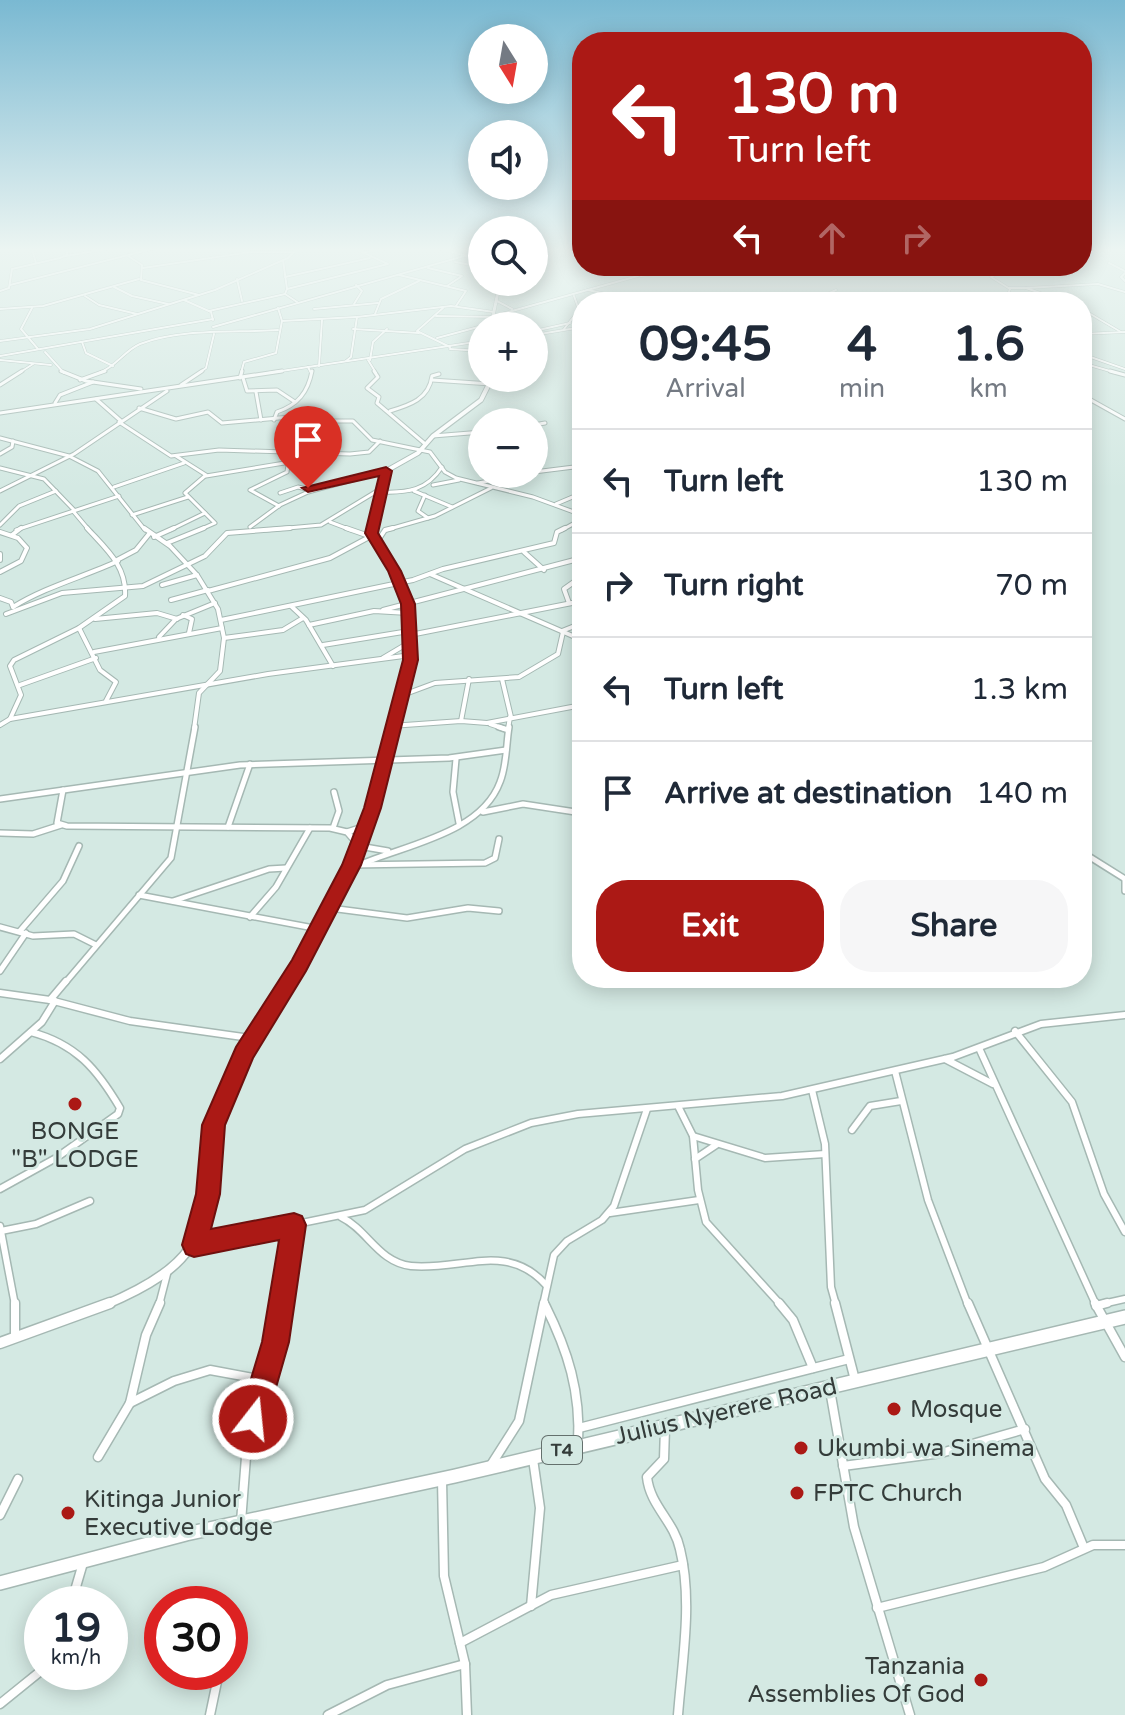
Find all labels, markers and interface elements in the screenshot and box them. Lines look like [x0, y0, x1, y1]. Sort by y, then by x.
north arrow [468, 24, 548, 104]
map controls [468, 24, 548, 488]
text: 130 m [728, 61, 899, 128]
icon: left [596, 64, 700, 168]
button: sound [468, 120, 548, 200]
text: Turn left [728, 129, 871, 172]
button: search [468, 216, 548, 296]
icon: left [726, 216, 770, 260]
icon: ahead [810, 216, 854, 260]
icon: right [894, 216, 938, 260]
button: + [468, 312, 548, 392]
text: 09:45 [639, 316, 772, 374]
text: 4 [847, 316, 877, 374]
text: 1.6 [952, 316, 1025, 374]
text: Arrival [665, 373, 746, 404]
text: min [839, 373, 885, 404]
text: km [970, 373, 1008, 404]
pin [274, 406, 342, 488]
button: − [468, 408, 548, 488]
icon: arrive [286, 418, 330, 462]
icon: left [596, 459, 640, 503]
text: Turn left [664, 463, 783, 500]
text: 130 m [976, 463, 1068, 500]
icon: right [596, 563, 640, 607]
text: Turn right [664, 567, 804, 604]
text: 70 m [995, 567, 1068, 604]
icon: left [596, 667, 640, 711]
text: Turn left [664, 671, 783, 708]
text: 1.3 km [971, 671, 1068, 708]
icon: arrive [596, 771, 640, 815]
text: Arrive at destination [664, 775, 952, 812]
text: 140 m [976, 775, 1068, 812]
button: Exit [596, 880, 824, 972]
button: Share [840, 880, 1068, 972]
marker: BONGE "B" LODGE [66, 1095, 84, 1113]
place label: BONGE "B" LODGE [11, 1117, 139, 1174]
street label: Julius Nyerere Road [612, 1372, 840, 1451]
position arrow [211, 1377, 295, 1461]
place label: Mosque [910, 1395, 1002, 1424]
marker: Mosque [885, 1400, 903, 1418]
place label: Ukumbi wa Sinema [817, 1434, 1035, 1463]
road number: T4 [542, 1436, 582, 1464]
marker: Ukumbi wa Sinema [792, 1439, 810, 1457]
place label: FPTC Church [813, 1479, 963, 1508]
marker: FPTC Church [788, 1484, 806, 1502]
place label: Kitinga Junior Executive Lodge [84, 1485, 273, 1542]
marker: Kitinga Junior Executive Lodge [59, 1504, 77, 1522]
speed limit sign: 30 [144, 1586, 248, 1690]
text: 19 [51, 1604, 101, 1652]
text: km/h [51, 1646, 101, 1670]
place label: Tanzania Assemblies Of God [747, 1652, 965, 1709]
marker: Tanzania Assemblies Of God [972, 1671, 990, 1689]

